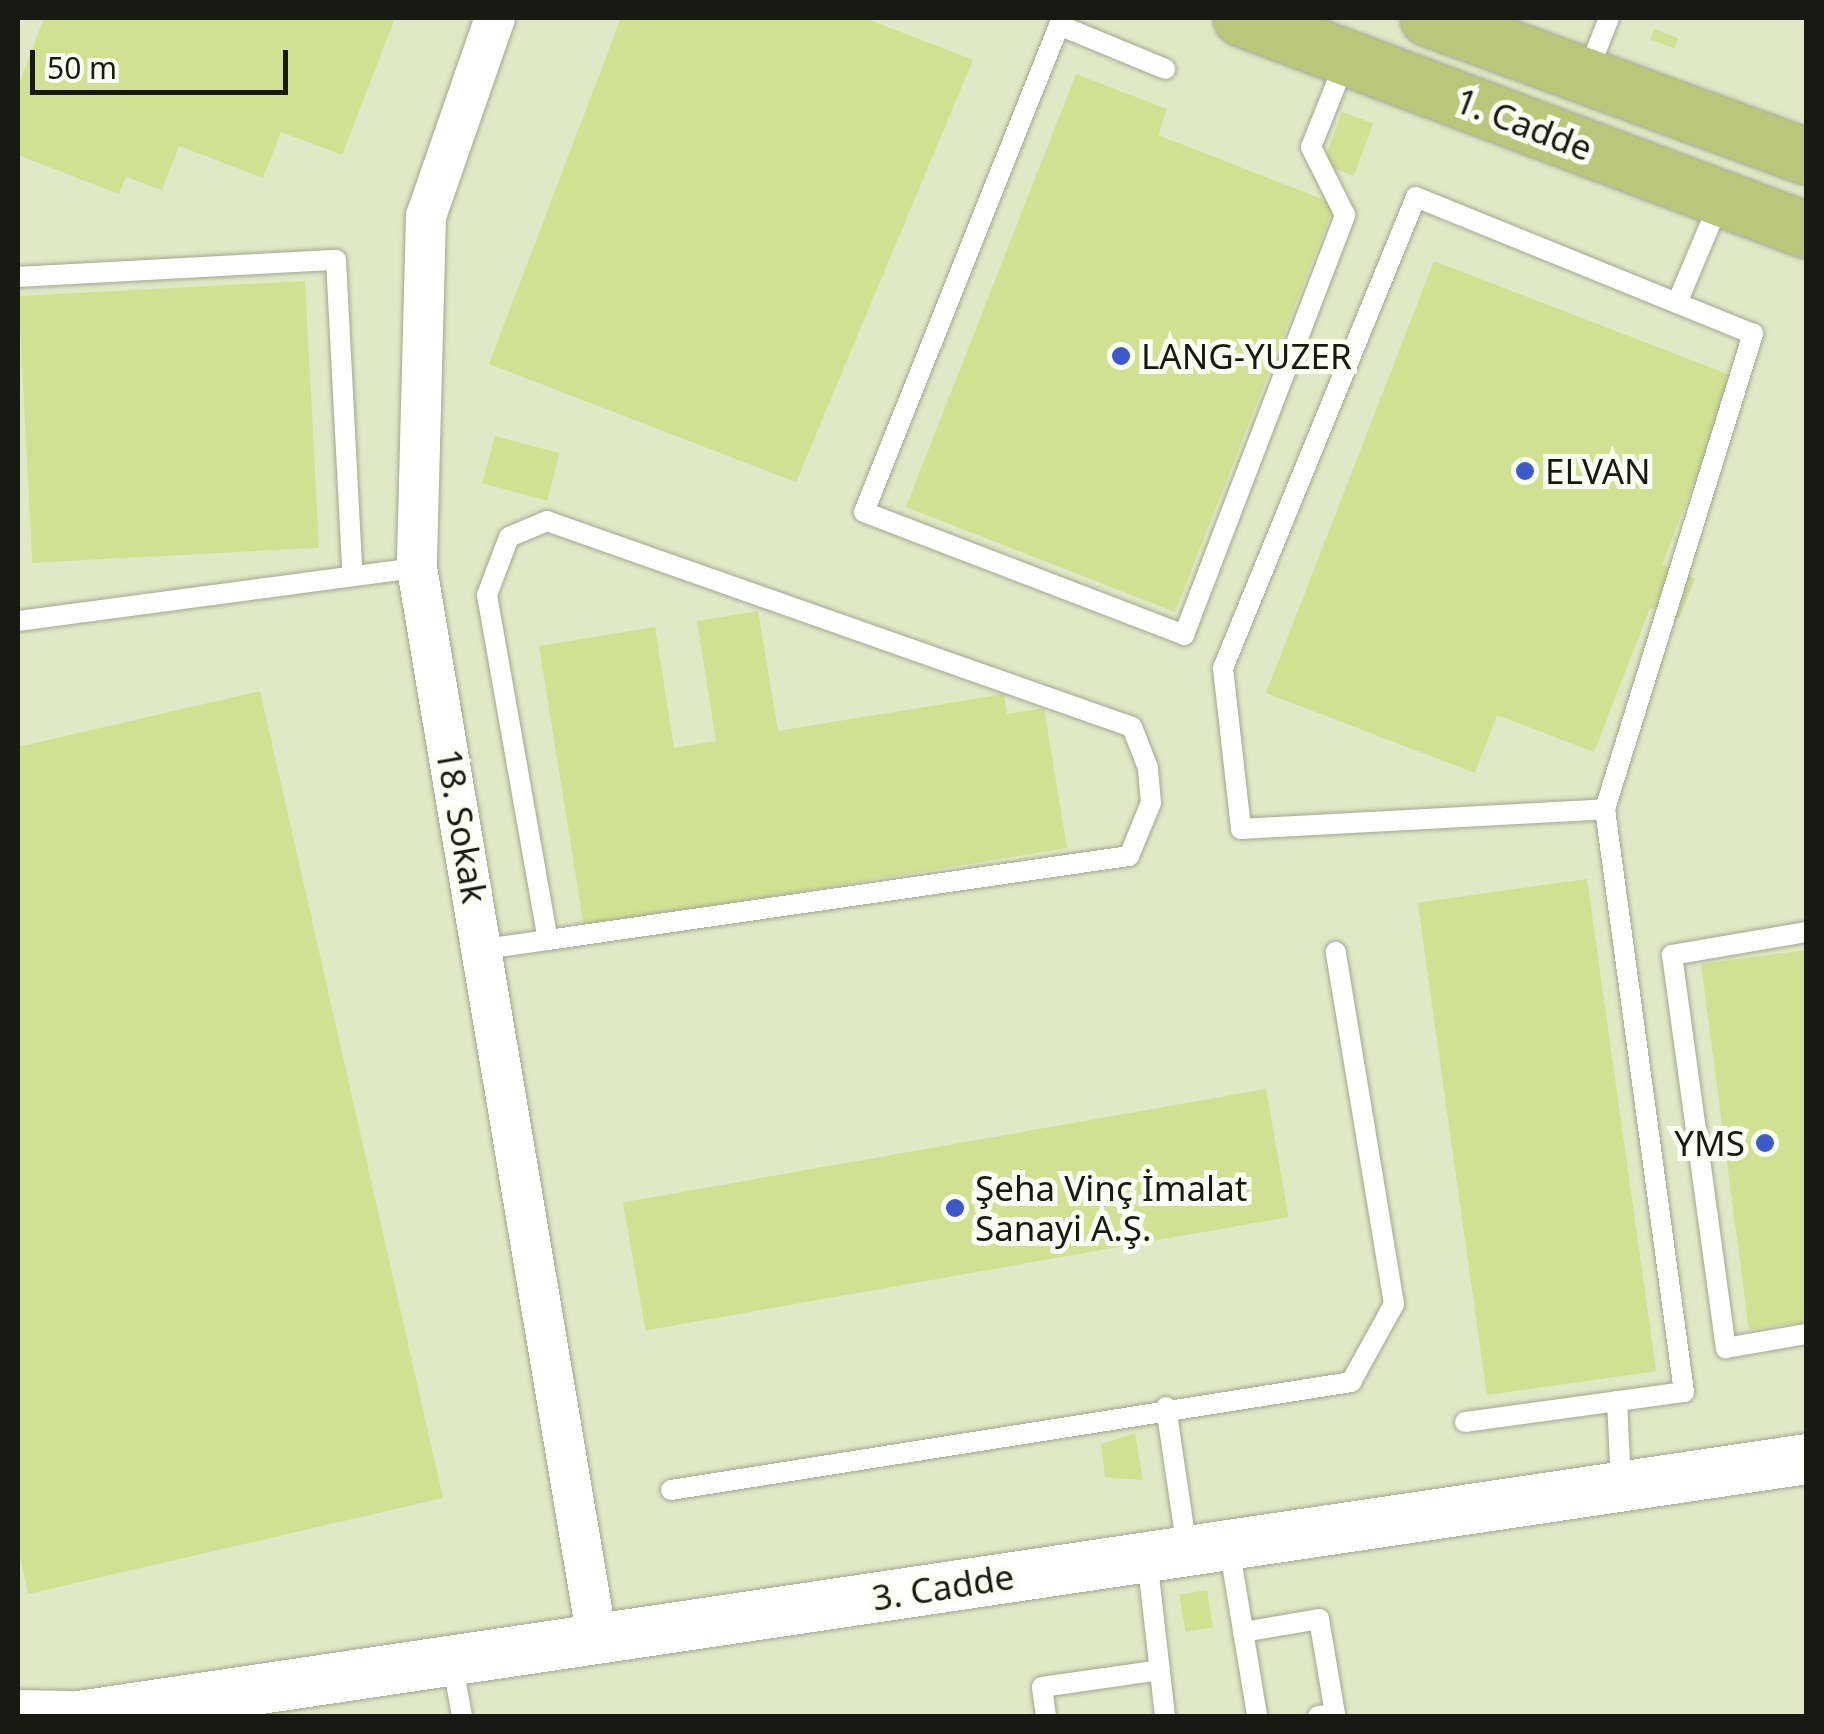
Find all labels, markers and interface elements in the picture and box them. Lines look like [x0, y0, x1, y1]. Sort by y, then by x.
scale bar [35, 30, 292, 92]
text: 50 m [47, 47, 117, 88]
street label: 1. Cadde [1450, 79, 1598, 169]
place label: LANG-YUZER [1141, 335, 1352, 377]
marker: LANG-YUZER [1110, 345, 1132, 367]
place label: ELVAN [1545, 450, 1651, 492]
marker: ELVAN [1514, 460, 1536, 482]
street label: 18. Sokak [428, 746, 496, 906]
place label: YMS [1674, 1122, 1745, 1164]
marker: YMS [1754, 1132, 1776, 1154]
place label: Şeha Vinç İmalat Sanayi A.Ş. [975, 1167, 1247, 1249]
marker: Şeha Vinç İmalat Sanayi A.Ş. [944, 1197, 966, 1219]
street label: 3. Cadde [869, 1555, 1017, 1619]

